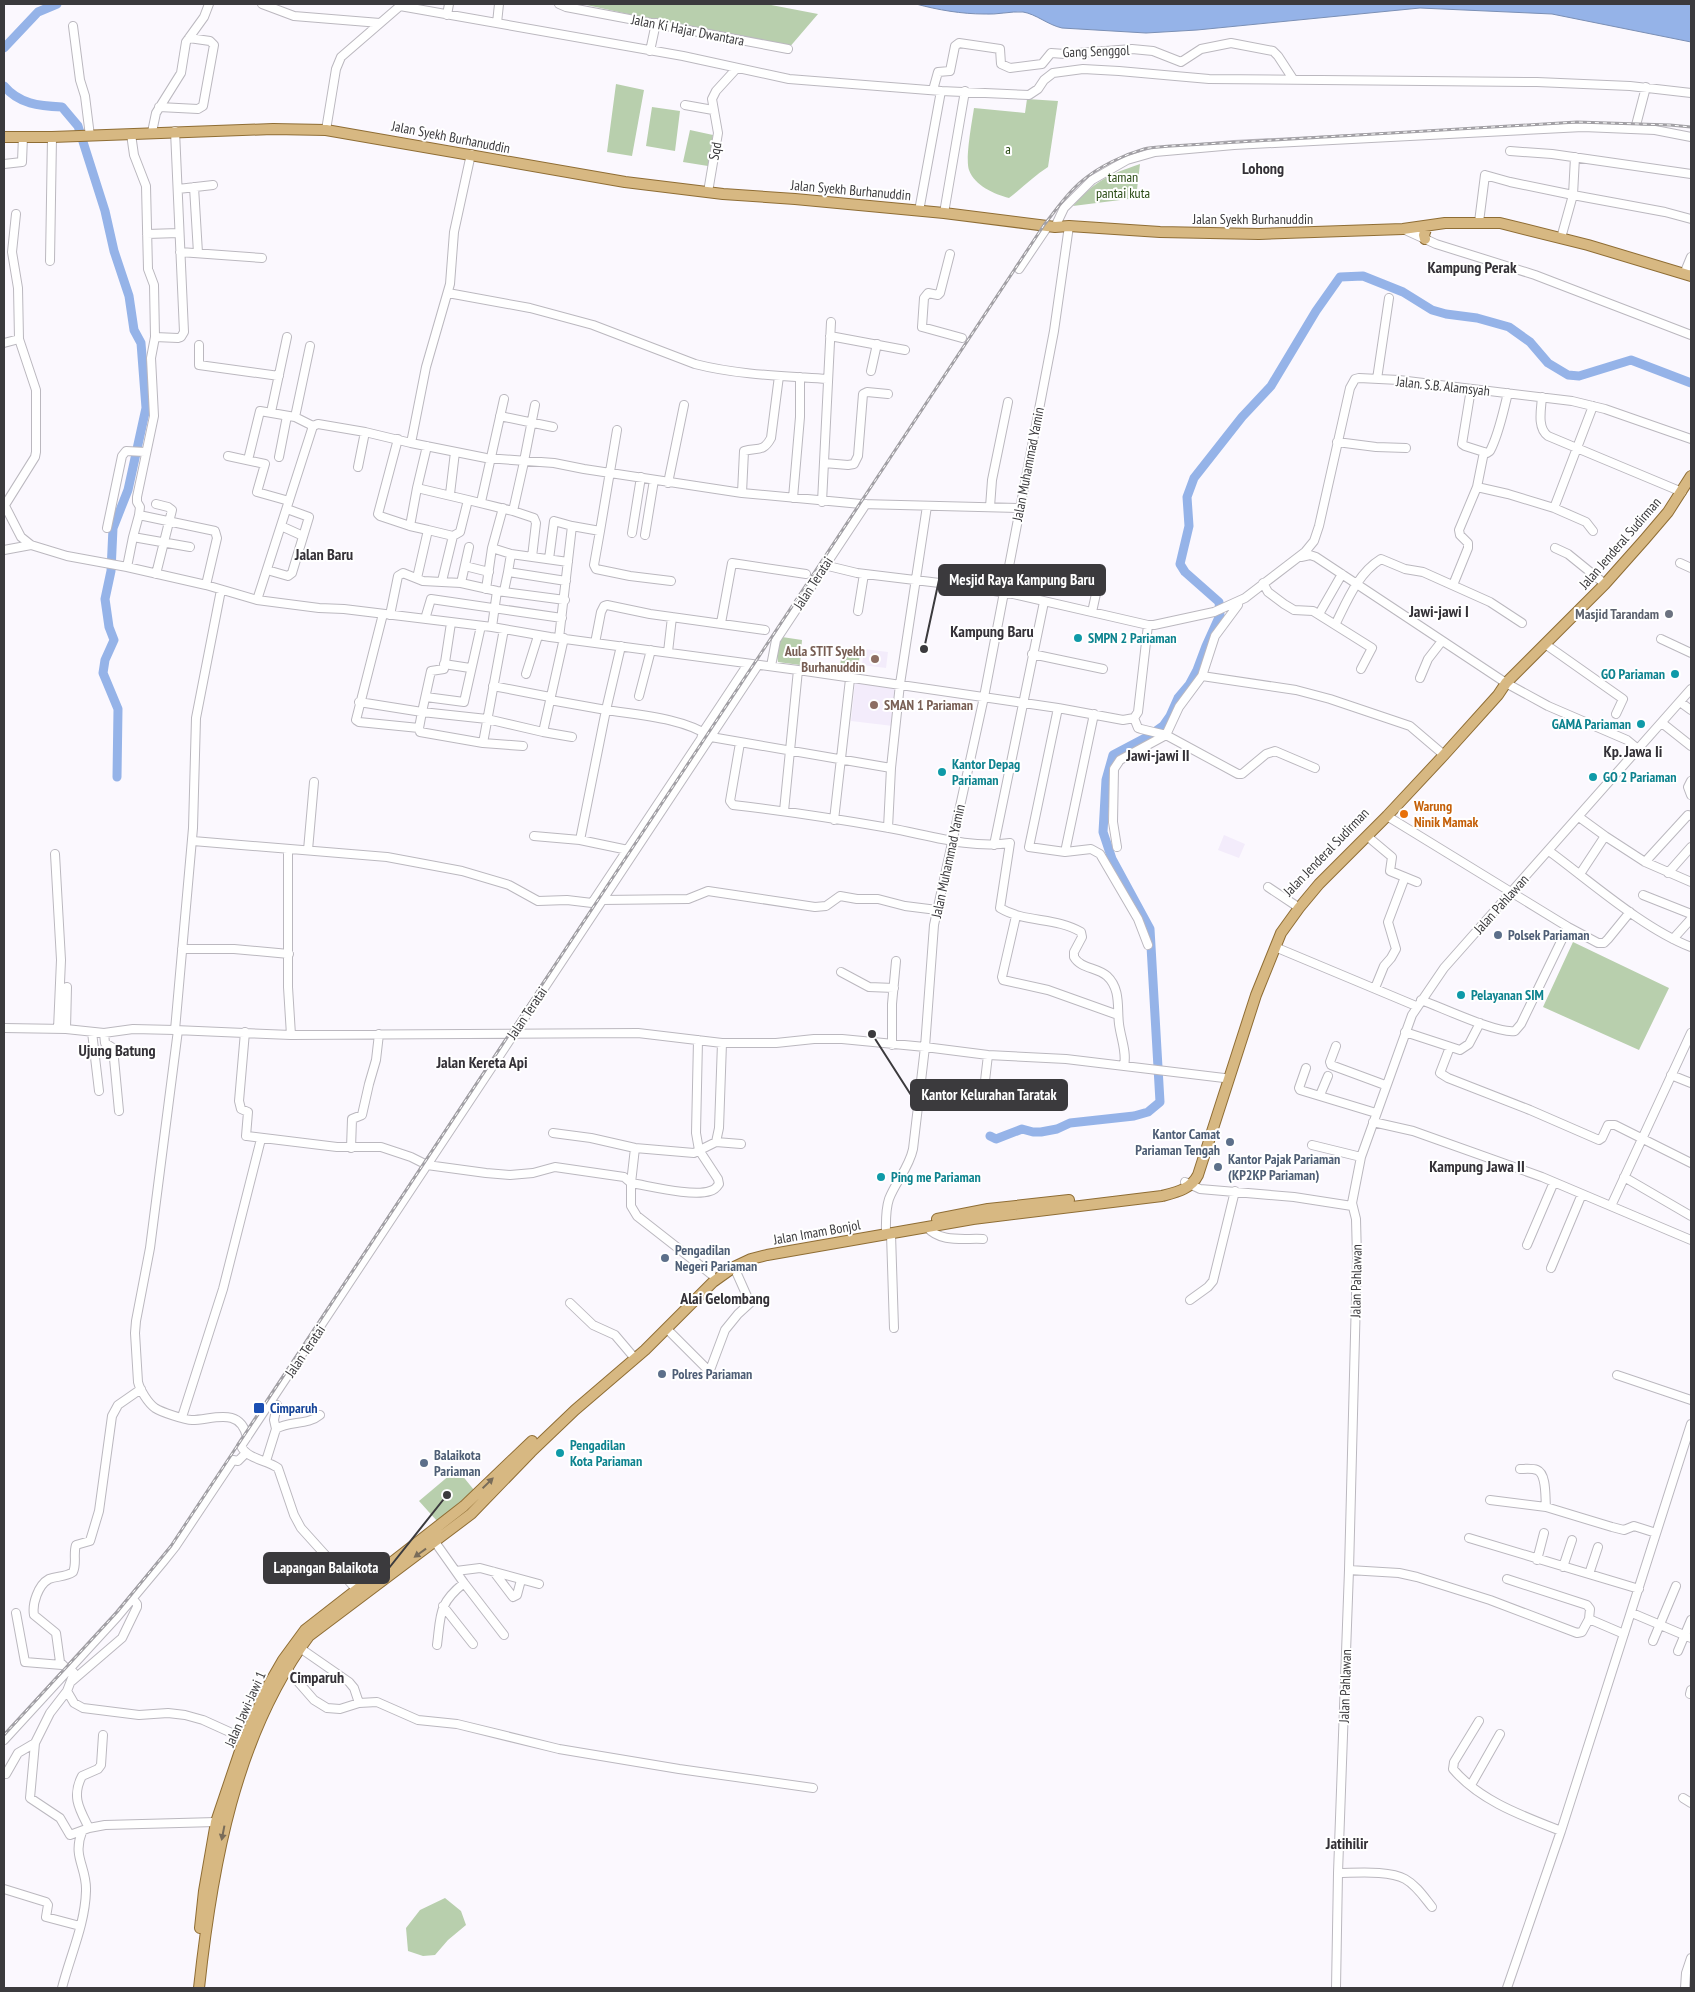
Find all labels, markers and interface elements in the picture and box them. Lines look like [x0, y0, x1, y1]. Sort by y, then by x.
street label: Jalan Ki Hajar Dwantara [629, 10, 746, 50]
street label: Gang Senggol [1062, 41, 1131, 61]
street label: Jalan Syekh Burhanuddin [389, 116, 512, 157]
park label: a [1005, 140, 1011, 158]
street label: Sqd [705, 141, 725, 161]
district label: Lohong [1242, 158, 1284, 178]
park label: taman pantai kuta [1096, 168, 1150, 202]
street label: Jalan Syekh Burhanuddin [789, 176, 912, 204]
street label: Jalan Syekh Burhanuddin [1192, 210, 1313, 228]
district label: Kampung Perak [1427, 257, 1517, 277]
street label: Jalan. S.B. Alamsyah [1394, 372, 1491, 400]
street label: Jalan Muhammad Yamin [1008, 406, 1048, 523]
street label: Jalan Jenderal Sudirman [1575, 493, 1665, 593]
district label: Jalan Baru [294, 544, 353, 564]
street label: Jalan Teratai [789, 553, 837, 614]
callout: Mesjid Raya Kampung Baru [939, 565, 1105, 595]
text: Mesjid Raya Kampung Baru [949, 570, 1095, 589]
district label: Jawi-jawi I [1408, 601, 1469, 621]
place label: Masjid Tarandam [1575, 605, 1659, 623]
marker: Masjid Tarandam [1663, 608, 1675, 620]
district label: Kampung Baru [950, 621, 1034, 641]
place label: SMPN 2 Pariaman [1088, 629, 1177, 647]
marker: SMPN 2 Pariaman [1072, 632, 1084, 644]
place label: Aula STIT Syekh Burhanuddin [784, 642, 865, 676]
marker: Aula STIT Syekh Burhanuddin [869, 653, 881, 665]
place label: GO Pariaman [1601, 665, 1665, 683]
marker: GO Pariaman [1669, 668, 1681, 680]
place label: SMAN 1 Pariaman [884, 696, 973, 714]
marker: SMAN 1 Pariaman [868, 699, 880, 711]
place label: GAMA Pariaman [1552, 715, 1631, 733]
marker: GAMA Pariaman [1635, 718, 1647, 730]
district label: Kp. Jawa Ii [1604, 741, 1663, 761]
district label: Jawi-jawi II [1125, 745, 1190, 765]
place label: Kantor Depag Pariaman [952, 755, 1020, 789]
marker: Kantor Depag Pariaman [936, 766, 948, 778]
place label: GO 2 Pariaman [1603, 768, 1677, 786]
marker: GO 2 Pariaman [1587, 771, 1599, 783]
place label: Warung Ninik Mamak [1413, 797, 1479, 831]
street label: Jalan Muhammad Yamin [927, 803, 969, 920]
street label: Jalan Jenderal Sudirman [1279, 804, 1373, 901]
marker: Warung Ninik Mamak [1398, 808, 1410, 820]
street label: Jalan Pahlawan [1469, 871, 1532, 938]
place label: Polsek Pariaman [1508, 926, 1590, 944]
marker: Polsek Pariaman [1492, 929, 1504, 941]
street label: Jalan Teratai [502, 983, 551, 1043]
place label: Pelayanan SIM [1471, 986, 1544, 1004]
marker: Pelayanan SIM [1455, 989, 1467, 1001]
district label: Ujung Batung [78, 1040, 156, 1060]
district label: Jalan Kereta Api [435, 1052, 528, 1072]
callout: Kantor Kelurahan Taratak [911, 1080, 1067, 1110]
text: Kantor Kelurahan Taratak [921, 1085, 1057, 1104]
place label: Kantor Camat Pariaman Tengah [1135, 1125, 1220, 1159]
marker: Kantor Camat Pariaman Tengah [1224, 1136, 1236, 1148]
place label: Kantor Pajak Pariaman (KP2KP Pariaman) [1228, 1150, 1340, 1184]
district label: Kampung Jawa II [1429, 1156, 1525, 1176]
marker: Kantor Pajak Pariaman (KP2KP Pariaman) [1212, 1161, 1224, 1173]
place label: Ping me Pariaman [891, 1168, 981, 1186]
marker: Ping me Pariaman [875, 1171, 887, 1183]
street label: Jalan Imam Bonjol [771, 1215, 863, 1249]
place label: Pengadilan Negeri Pariaman [675, 1241, 757, 1275]
street label: Jalan Pahlawan [1346, 1244, 1366, 1319]
marker: Pengadilan Negeri Pariaman [659, 1252, 671, 1264]
district label: Alai Gelombang [679, 1288, 770, 1308]
street label: Jalan Teratai [280, 1321, 329, 1381]
place label: Polres Pariaman [672, 1365, 752, 1383]
marker: Polres Pariaman [656, 1368, 668, 1380]
place label: Cimparuh [270, 1399, 318, 1417]
marker: Cimparuh [252, 1401, 266, 1415]
place label: Pengadilan Kota Pariaman [570, 1436, 642, 1470]
place label: Balaikota Pariaman [434, 1446, 481, 1480]
marker: Pengadilan Kota Pariaman [554, 1447, 566, 1459]
marker: Balaikota Pariaman [418, 1457, 430, 1469]
one-way arrow [481, 1477, 493, 1489]
one-way arrow [413, 1548, 427, 1558]
callout: Lapangan Balaikota [264, 1553, 389, 1583]
text: Lapangan Balaikota [274, 1558, 378, 1577]
street label: Jalan Pahlawan [1335, 1649, 1355, 1724]
district label: Cimparuh [290, 1667, 344, 1687]
street label: Jalan Jawi-Jawi 1 [220, 1668, 270, 1751]
one-way arrow [219, 1826, 227, 1841]
district label: Jatihilir [1325, 1833, 1369, 1853]

